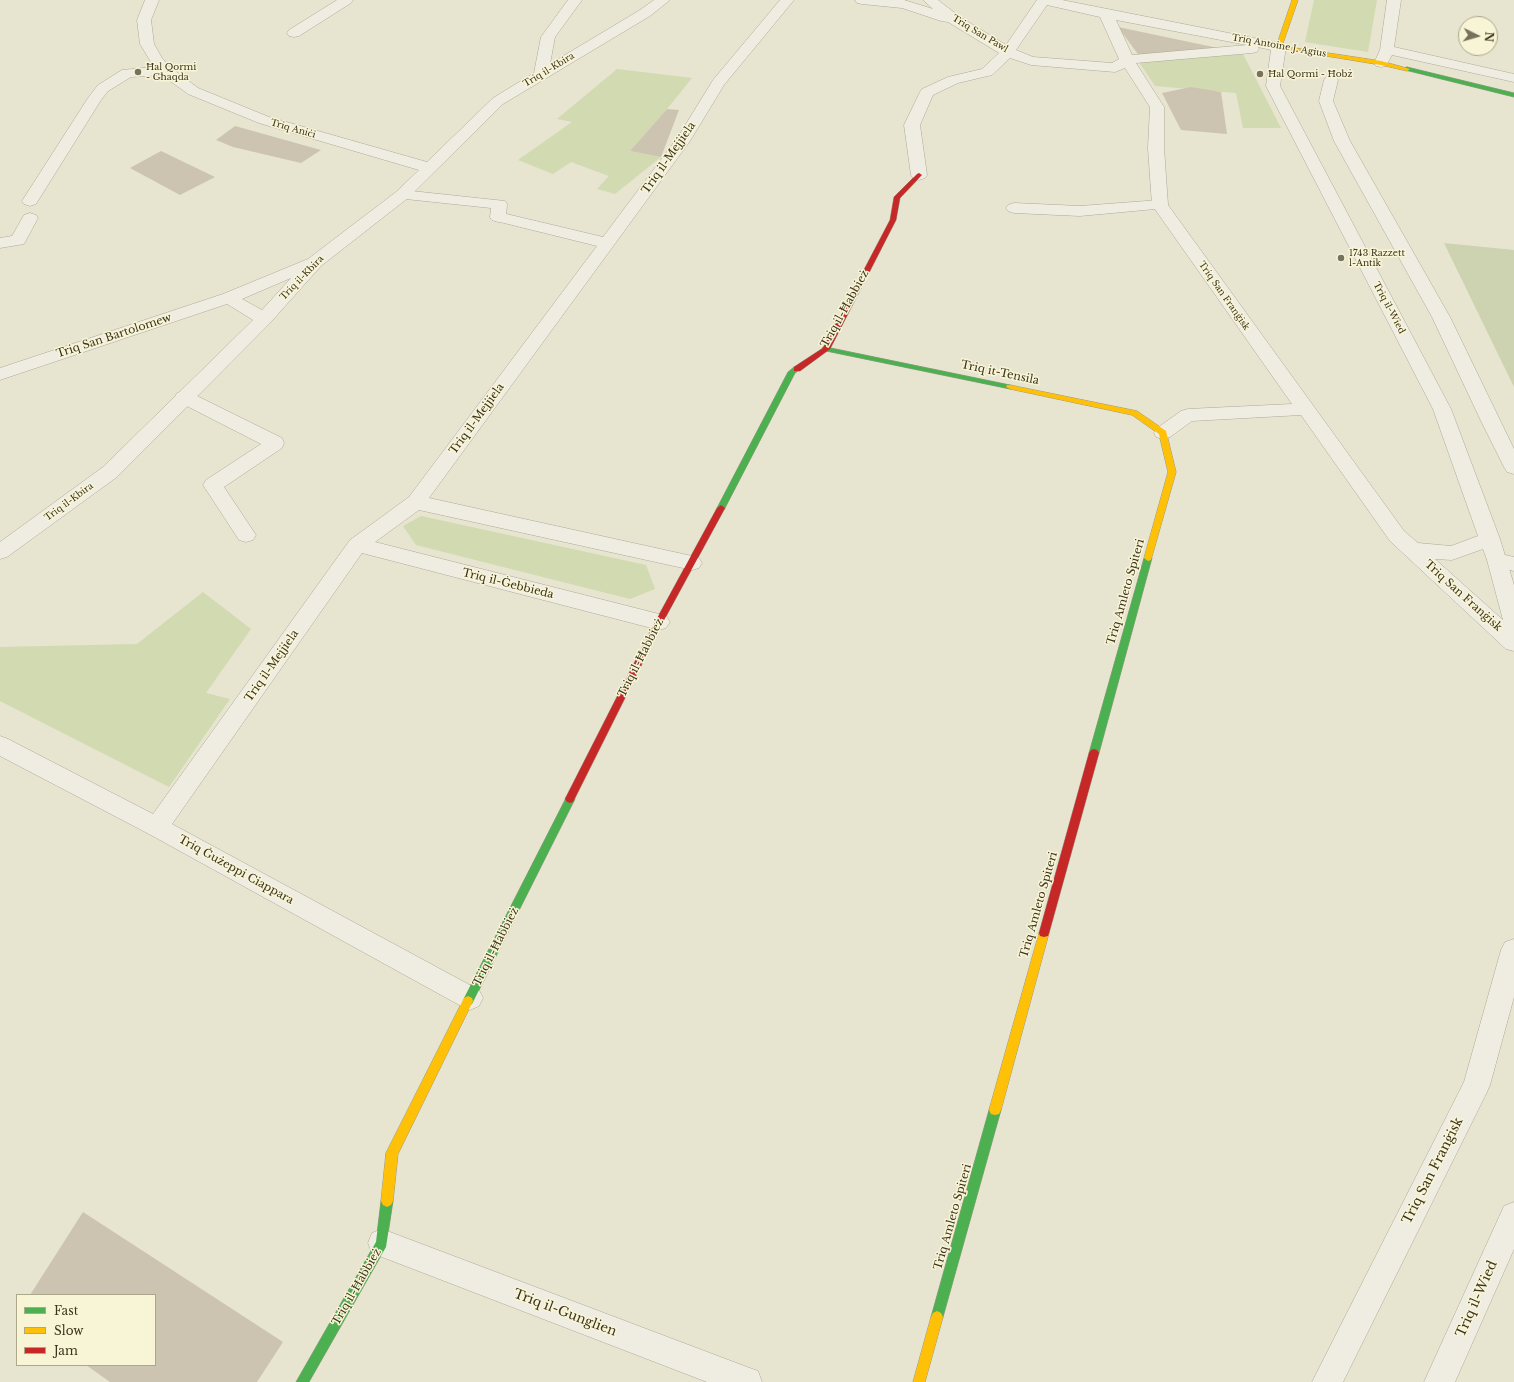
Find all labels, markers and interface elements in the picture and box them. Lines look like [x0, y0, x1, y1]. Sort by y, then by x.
street label: Triq San Pawl [950, 13, 1010, 55]
north arrow [1458, 16, 1498, 56]
text: N [1482, 31, 1496, 43]
street label: Triq Antoine J. Agius [1231, 32, 1327, 60]
street label: Triq il-Kbira [521, 51, 577, 89]
place label: Ħal Qormi - Għaqda [146, 62, 196, 83]
marker: Ħal Qormi - Għaqda [133, 67, 143, 77]
marker: Ħal Qormi - Ħobż [1255, 69, 1265, 79]
place label: Ħal Qormi - Ħobż [1268, 69, 1352, 79]
street label: Triq Aniċi [269, 117, 317, 141]
street label: Triq il-Mejjiela [639, 120, 699, 196]
place label: 1743 Razzett l-Antik [1349, 248, 1405, 269]
street label: Triq il-Kbira [278, 253, 326, 303]
marker: 1743 Razzett l-Antik [1336, 253, 1346, 263]
street label: Triq San Franġisk [1196, 260, 1252, 332]
street label: Triq il-Ħabbież [818, 268, 872, 350]
street label: Triq il-Wied [1371, 280, 1407, 336]
street label: Triq San Bartolomew [55, 311, 173, 361]
street label: Triq it-Tensila [960, 358, 1040, 388]
street label: Triq il-Mejjiela [447, 381, 507, 457]
street label: Triq il-Kbira [42, 481, 96, 523]
street label: Triq Amleto Spiteri [1105, 537, 1147, 647]
street label: Triq San Franġisk [1422, 558, 1504, 634]
street label: Triq il-Ġebbieda [461, 566, 555, 602]
street label: Triq il-Ħabbież [615, 616, 667, 700]
street label: Triq il-Mejjiela [242, 628, 302, 704]
street label: Triq Ġużeppi Ciappara [176, 833, 296, 907]
street label: Triq Amleto Spiteri [1018, 850, 1060, 960]
street label: Triq il-Ħabbież [470, 905, 522, 989]
street label: Triq San Franġisk [1399, 1115, 1467, 1227]
street label: Triq Amleto Spiteri [932, 1162, 974, 1272]
street label: Triq il-Ħabbież [330, 1246, 384, 1328]
street label: Triq il-Wied [1453, 1258, 1501, 1340]
street label: Triq il-Gunglien [511, 1286, 619, 1340]
legend [16, 1294, 156, 1366]
text: Fast [54, 1303, 78, 1318]
text: Slow [54, 1323, 83, 1338]
text: Jam [54, 1343, 78, 1358]

